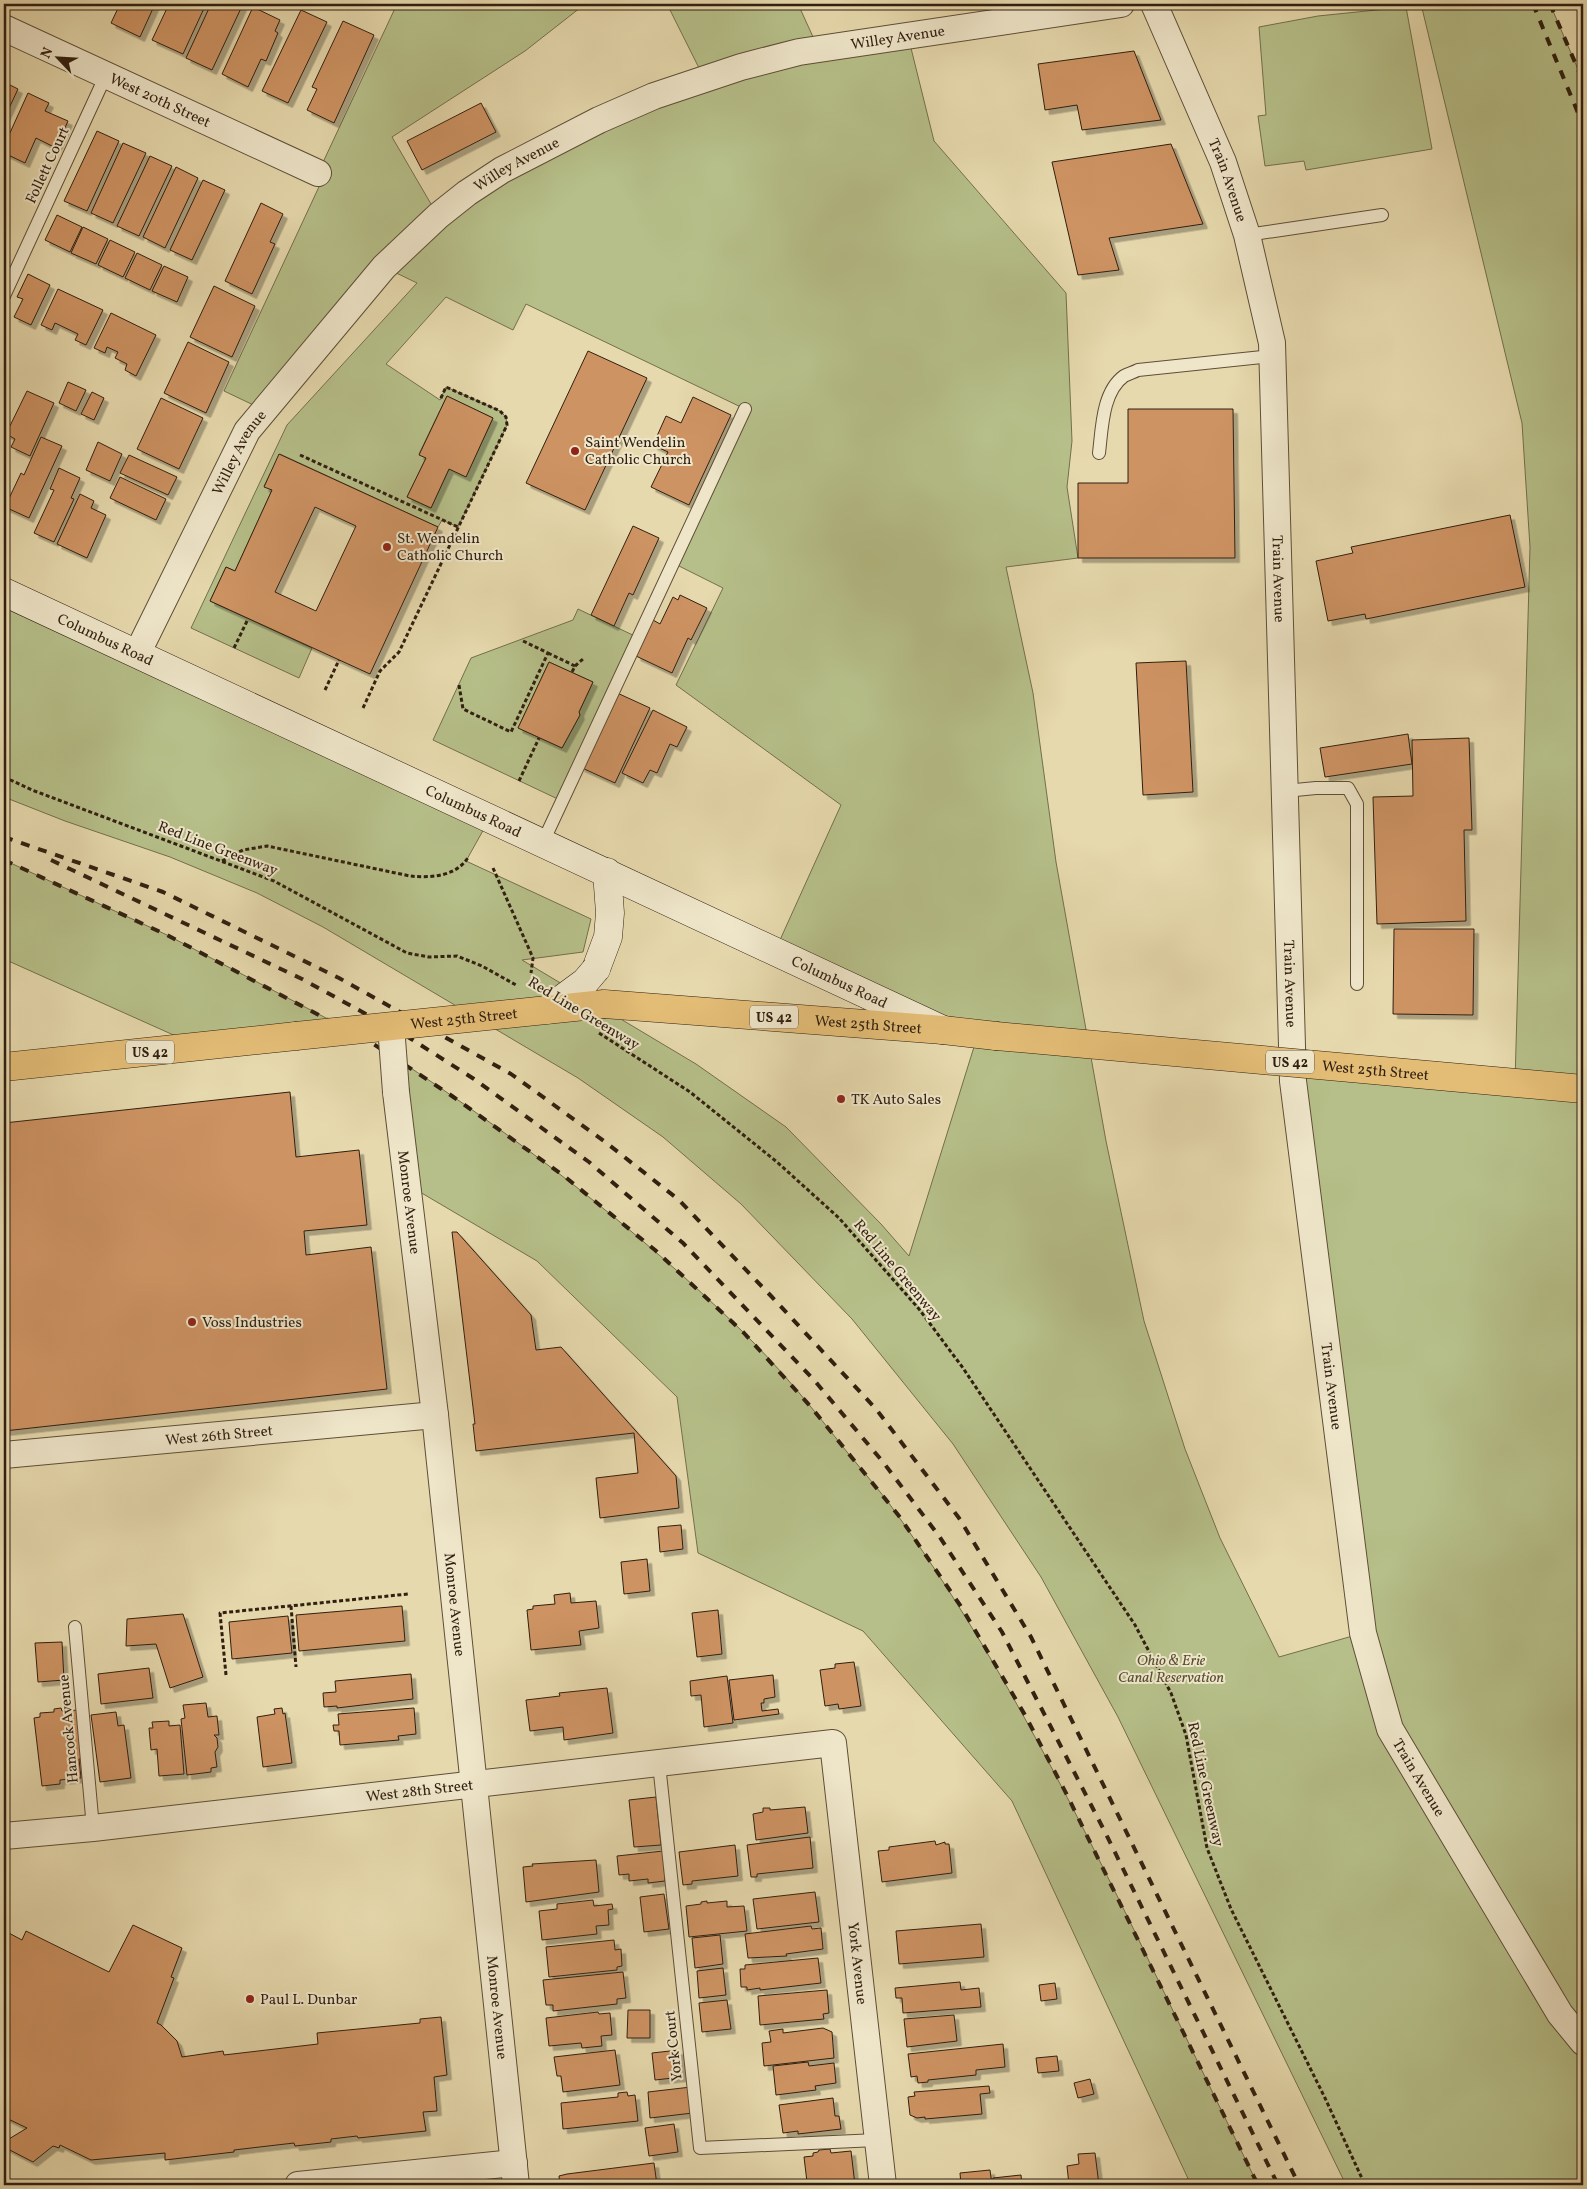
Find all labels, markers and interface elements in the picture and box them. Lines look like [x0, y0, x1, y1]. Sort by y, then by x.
street label: Willey Avenue [849, 21, 946, 56]
north arrow [32, 32, 82, 82]
text: N [37, 45, 58, 62]
street label: West 20th Street [106, 69, 213, 134]
street label: Follett Court [21, 124, 75, 208]
street label: Willey Avenue [470, 133, 563, 198]
street label: Train Avenue [1202, 135, 1251, 225]
street label: Willey Avenue [208, 406, 272, 499]
place label: Saint Wendelin Catholic Church [585, 433, 692, 471]
marker: Saint Wendelin Catholic Church [569, 445, 581, 457]
place label: St. Wendelin Catholic Church [397, 529, 504, 567]
street label: Train Avenue [1265, 535, 1289, 623]
marker: St. Wendelin Catholic Church [381, 541, 393, 553]
street label: Columbus Road [53, 609, 156, 672]
street label: Columbus Road [421, 781, 524, 844]
street label: Red Line Greenway [154, 817, 281, 882]
street label: Train Avenue [1277, 940, 1300, 1028]
street label: Columbus Road [787, 952, 890, 1015]
street label: Red Line Greenway [523, 973, 643, 1056]
street label: West 25th Street [410, 1004, 519, 1036]
road number: US 42 [750, 1006, 798, 1028]
street label: West 25th Street [814, 1011, 923, 1040]
road number: US 42 [126, 1040, 174, 1064]
road number: US 42 [1266, 1050, 1314, 1074]
street label: West 25th Street [1321, 1056, 1430, 1087]
place label: TK Auto Sales [851, 1090, 941, 1111]
marker: TK Auto Sales [835, 1093, 847, 1105]
street label: Monroe Avenue [391, 1149, 424, 1255]
street label: Red Line Greenway [848, 1216, 946, 1326]
place label: Voss Industries [202, 1313, 302, 1334]
marker: Voss Industries [186, 1316, 198, 1328]
street label: Train Avenue [1314, 1342, 1346, 1431]
street label: West 26th Street [165, 1421, 274, 1452]
street label: Monroe Avenue [438, 1552, 469, 1658]
park label: Ohio & Erie Canal Reservation [1118, 1651, 1224, 1689]
street label: Hancock Avenue [54, 1674, 85, 1784]
street label: Red Line Greenway [1181, 1720, 1228, 1849]
street label: Train Avenue [1386, 1735, 1449, 1821]
street label: West 28th Street [365, 1775, 474, 1809]
street label: York Avenue [841, 1921, 872, 2006]
street label: Monroe Avenue [480, 1955, 512, 2060]
place label: Paul L. Dunbar [260, 1990, 357, 2011]
marker: Paul L. Dunbar [244, 1993, 256, 2005]
street label: York Court [660, 2009, 689, 2082]

